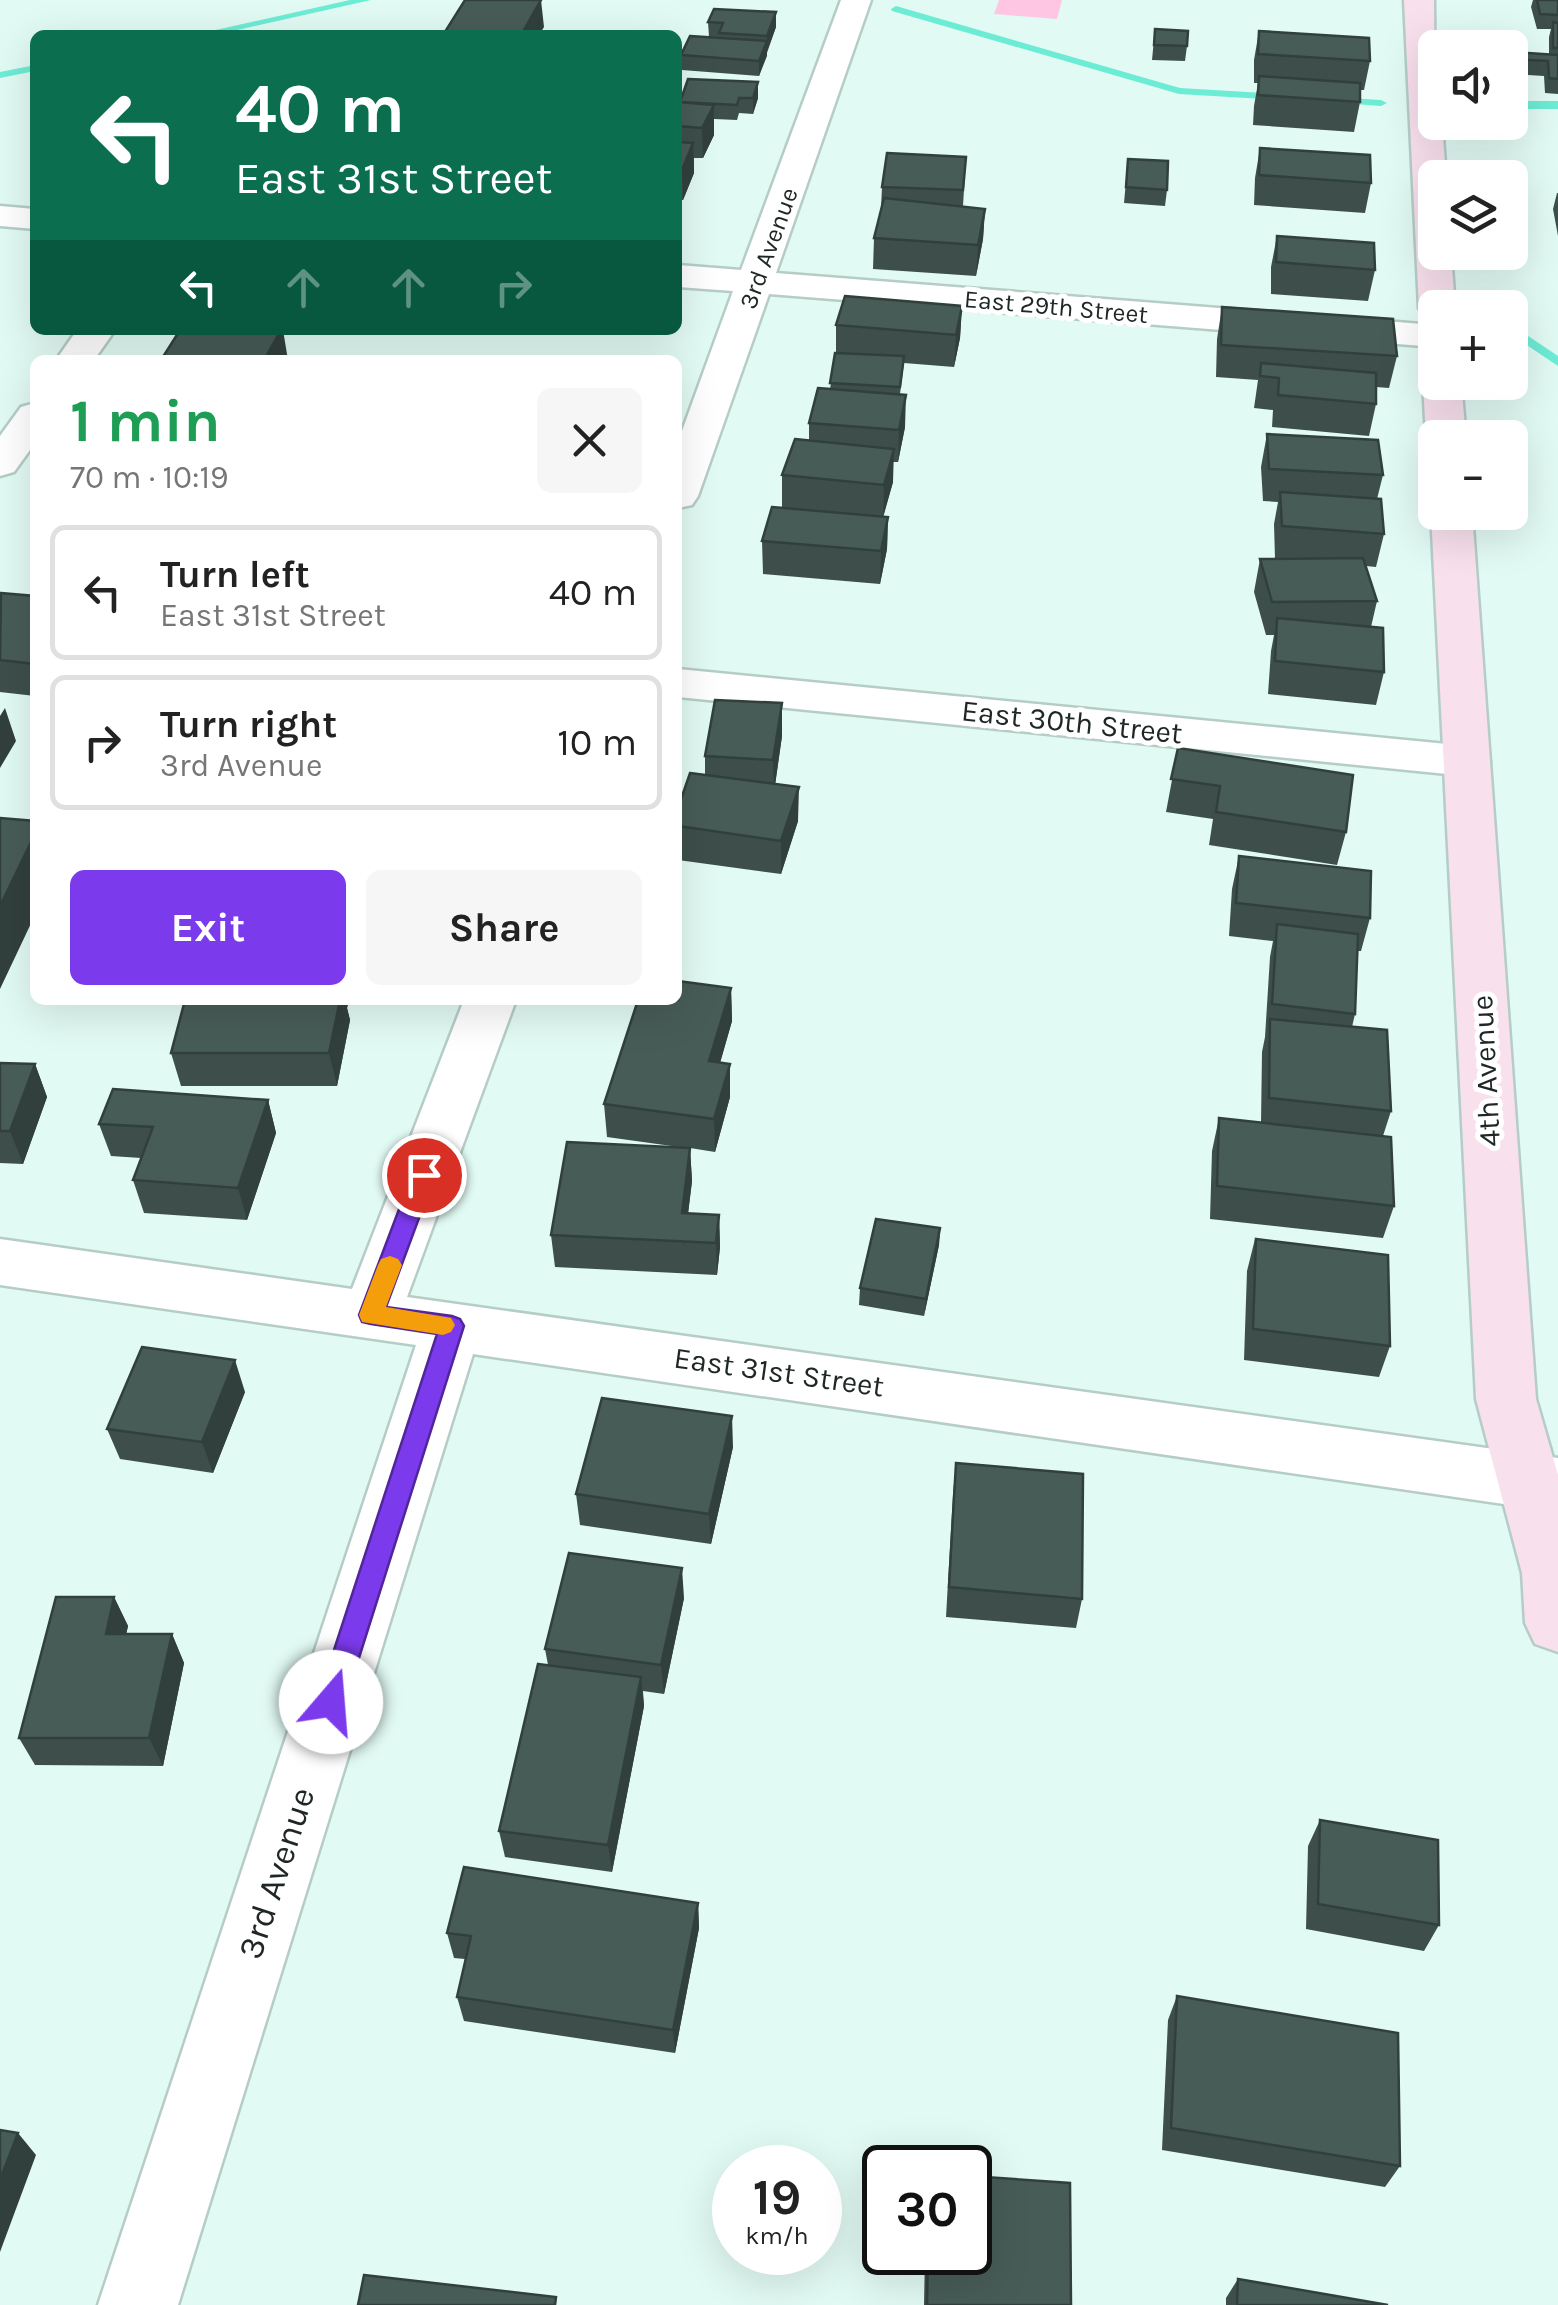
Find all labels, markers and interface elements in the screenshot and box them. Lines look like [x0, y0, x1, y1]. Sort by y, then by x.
map controls [1418, 30, 1528, 530]
button: sound [1418, 30, 1528, 140]
text: 40 m [235, 68, 405, 150]
icon: left [70, 70, 200, 200]
text: East 31st Street [235, 152, 553, 204]
button: layers [1418, 160, 1528, 270]
street label: 3rd Avenue [733, 184, 804, 313]
icon: left [171, 260, 226, 315]
icon: ahead [276, 260, 331, 315]
icon: ahead [381, 260, 436, 315]
icon: right [486, 260, 541, 315]
street label: East 29th Street [963, 284, 1149, 329]
button: + [1418, 290, 1528, 400]
text: 1 min [70, 386, 221, 456]
button: close [537, 388, 642, 493]
button: − [1418, 420, 1528, 530]
text: 70 m · 10:19 [70, 459, 229, 496]
text: Turn left [160, 552, 310, 597]
icon: left [75, 565, 130, 620]
text: 40 m [549, 570, 637, 615]
text: East 31st Street [160, 597, 386, 634]
street label: East 30th Street [960, 692, 1184, 752]
text: Turn right [160, 702, 337, 747]
icon: right [75, 715, 130, 770]
text: 10 m [557, 720, 637, 765]
text: 3rd Avenue [160, 747, 322, 784]
button: Exit [70, 870, 346, 985]
button: Share [366, 870, 642, 985]
street label: 4th Avenue [1464, 994, 1508, 1148]
pin [382, 1133, 467, 1218]
icon: arrive [397, 1148, 452, 1203]
street label: East 31st Street [672, 1339, 886, 1405]
position arrow [279, 1650, 383, 1754]
street label: 3rd Avenue [230, 1782, 323, 1964]
speed limit sign: 30 [862, 2145, 992, 2275]
text: 19 [753, 2168, 801, 2227]
text: km/h [745, 2221, 809, 2250]

